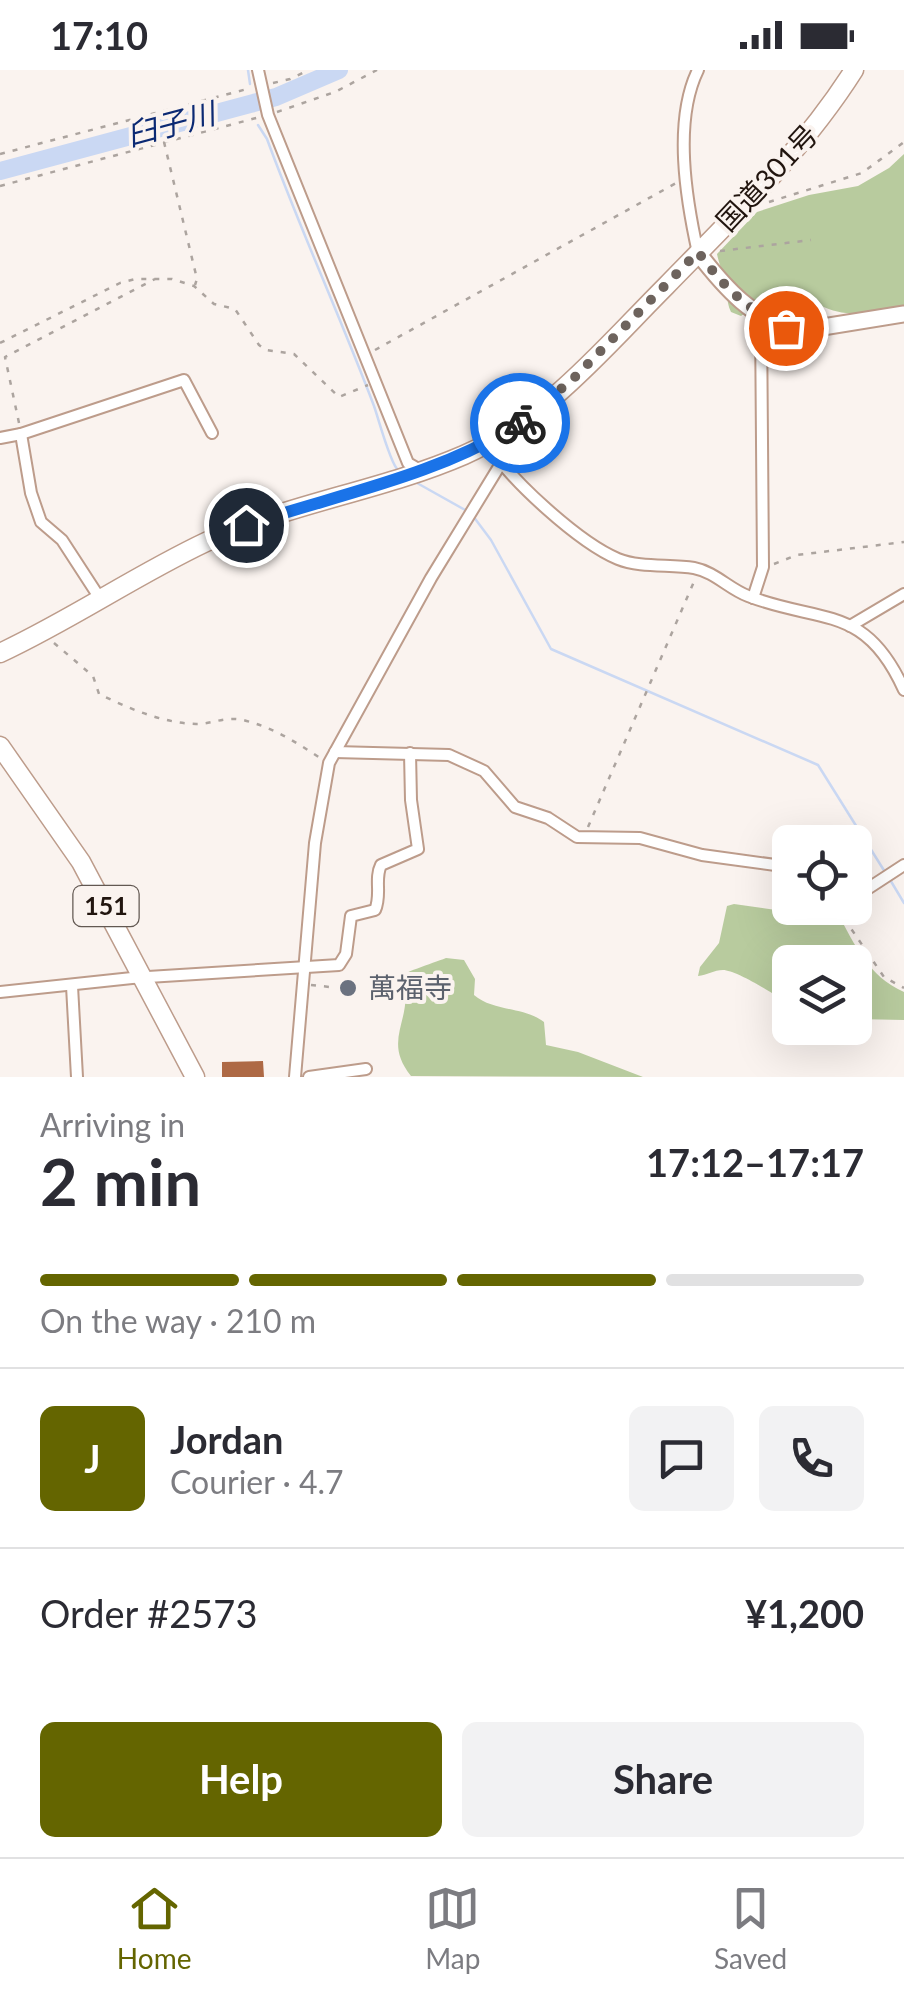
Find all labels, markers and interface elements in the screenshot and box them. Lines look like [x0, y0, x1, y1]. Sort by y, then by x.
text: 17:10 [50, 12, 148, 58]
water label: 臼子川 [122, 93, 222, 152]
street label: 国道301号 [709, 117, 824, 237]
pin [744, 286, 829, 371]
icon: bag [759, 301, 814, 356]
courier [470, 373, 570, 473]
icon: bike [493, 396, 548, 451]
pin [204, 483, 289, 568]
icon: home [219, 498, 274, 553]
map controls [772, 825, 872, 1045]
button: locate [772, 825, 872, 925]
road number: 151 [74, 886, 138, 926]
button: layers [772, 945, 872, 1045]
place label: 萬福寺 [368, 970, 452, 1004]
marker: 萬福寺 [337, 977, 359, 999]
text: Arriving in [40, 1105, 185, 1144]
text: 17:12–17:17 [646, 1139, 864, 1185]
text: 2 min [40, 1142, 201, 1220]
text: On the way · 210 m [40, 1301, 316, 1340]
button: chat [629, 1406, 734, 1511]
button: phone [759, 1406, 864, 1511]
text: Jordan [170, 1416, 283, 1462]
text: J [84, 1435, 101, 1481]
text: Courier · 4.7 [170, 1462, 344, 1501]
text: Order #2573 [40, 1590, 257, 1636]
text: ¥1,200 [745, 1590, 864, 1636]
button: Help [40, 1722, 442, 1837]
button: Share [462, 1722, 864, 1837]
tab: Home [117, 1881, 191, 1975]
tab: Map [425, 1881, 480, 1975]
tab: Saved [714, 1881, 787, 1975]

